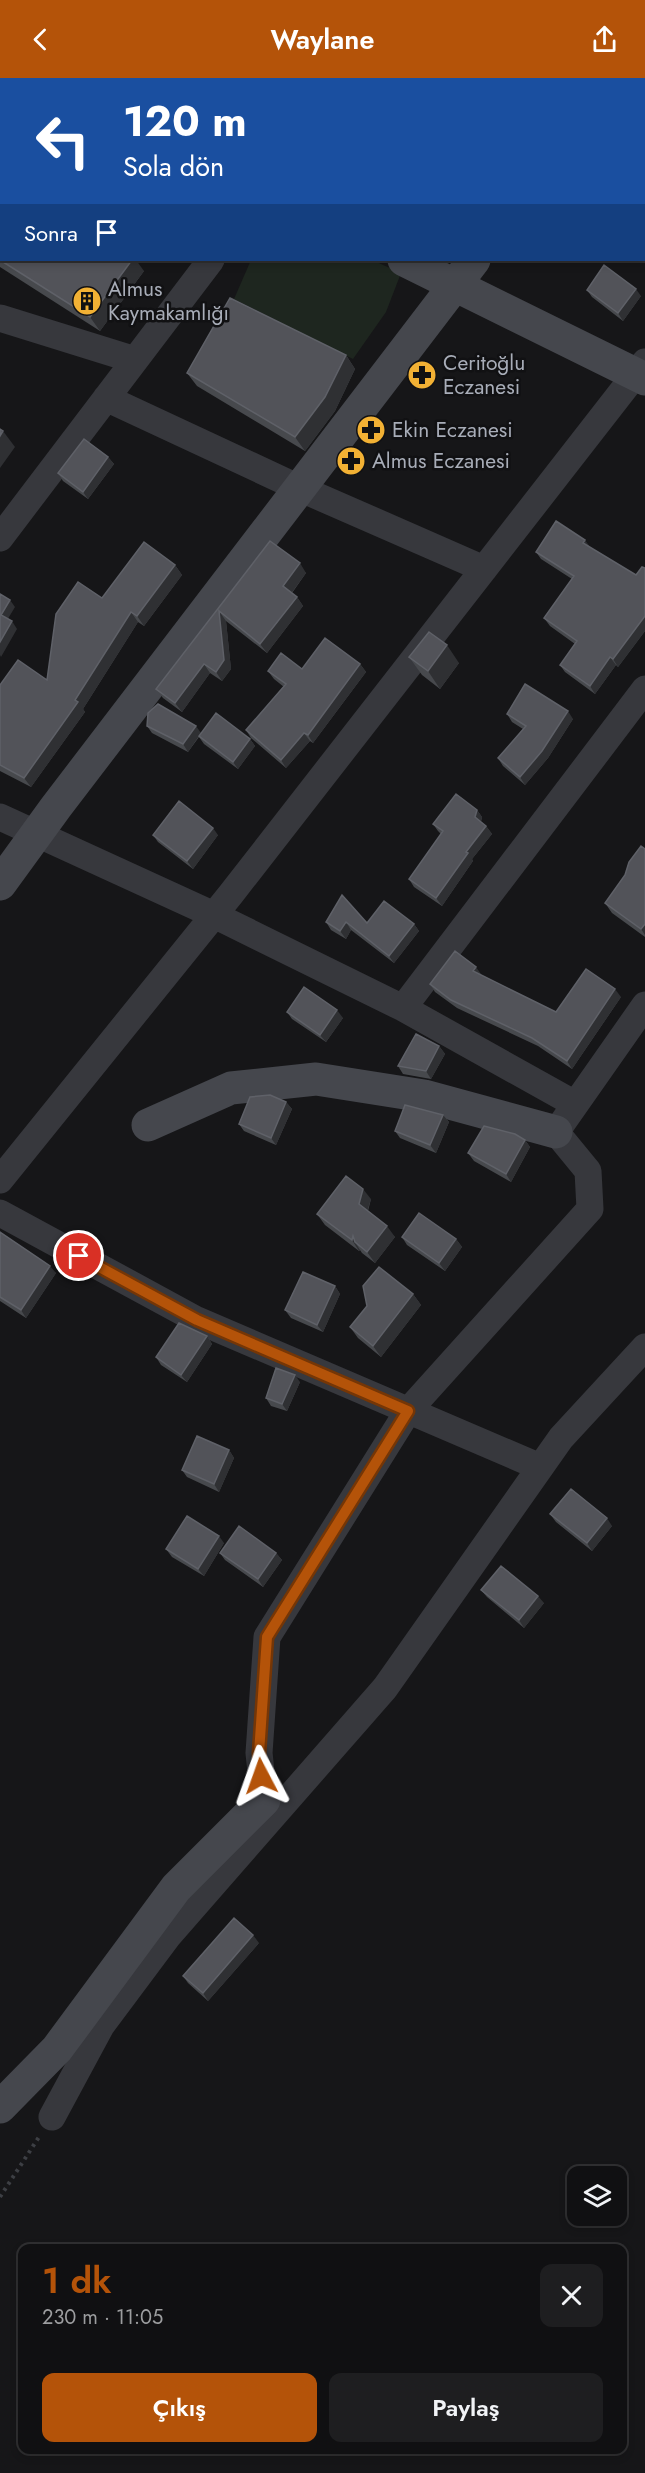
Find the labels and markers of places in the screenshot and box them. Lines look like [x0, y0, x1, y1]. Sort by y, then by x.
place label: Almus Kaymakamlığı [108, 274, 229, 328]
building icon: Almus Kaymakamlığı [71, 285, 103, 317]
place label: Ceritoğlu Eczanesi [443, 348, 525, 402]
pharmacy icon: Ceritoğlu Eczanesi [406, 359, 438, 391]
pharmacy icon: Ekin Eczanesi [355, 414, 387, 446]
place label: Ekin Eczanesi [392, 415, 513, 445]
pharmacy icon: Almus Eczanesi [335, 445, 367, 477]
place label: Almus Eczanesi [372, 446, 510, 476]
pin [53, 1230, 104, 1281]

